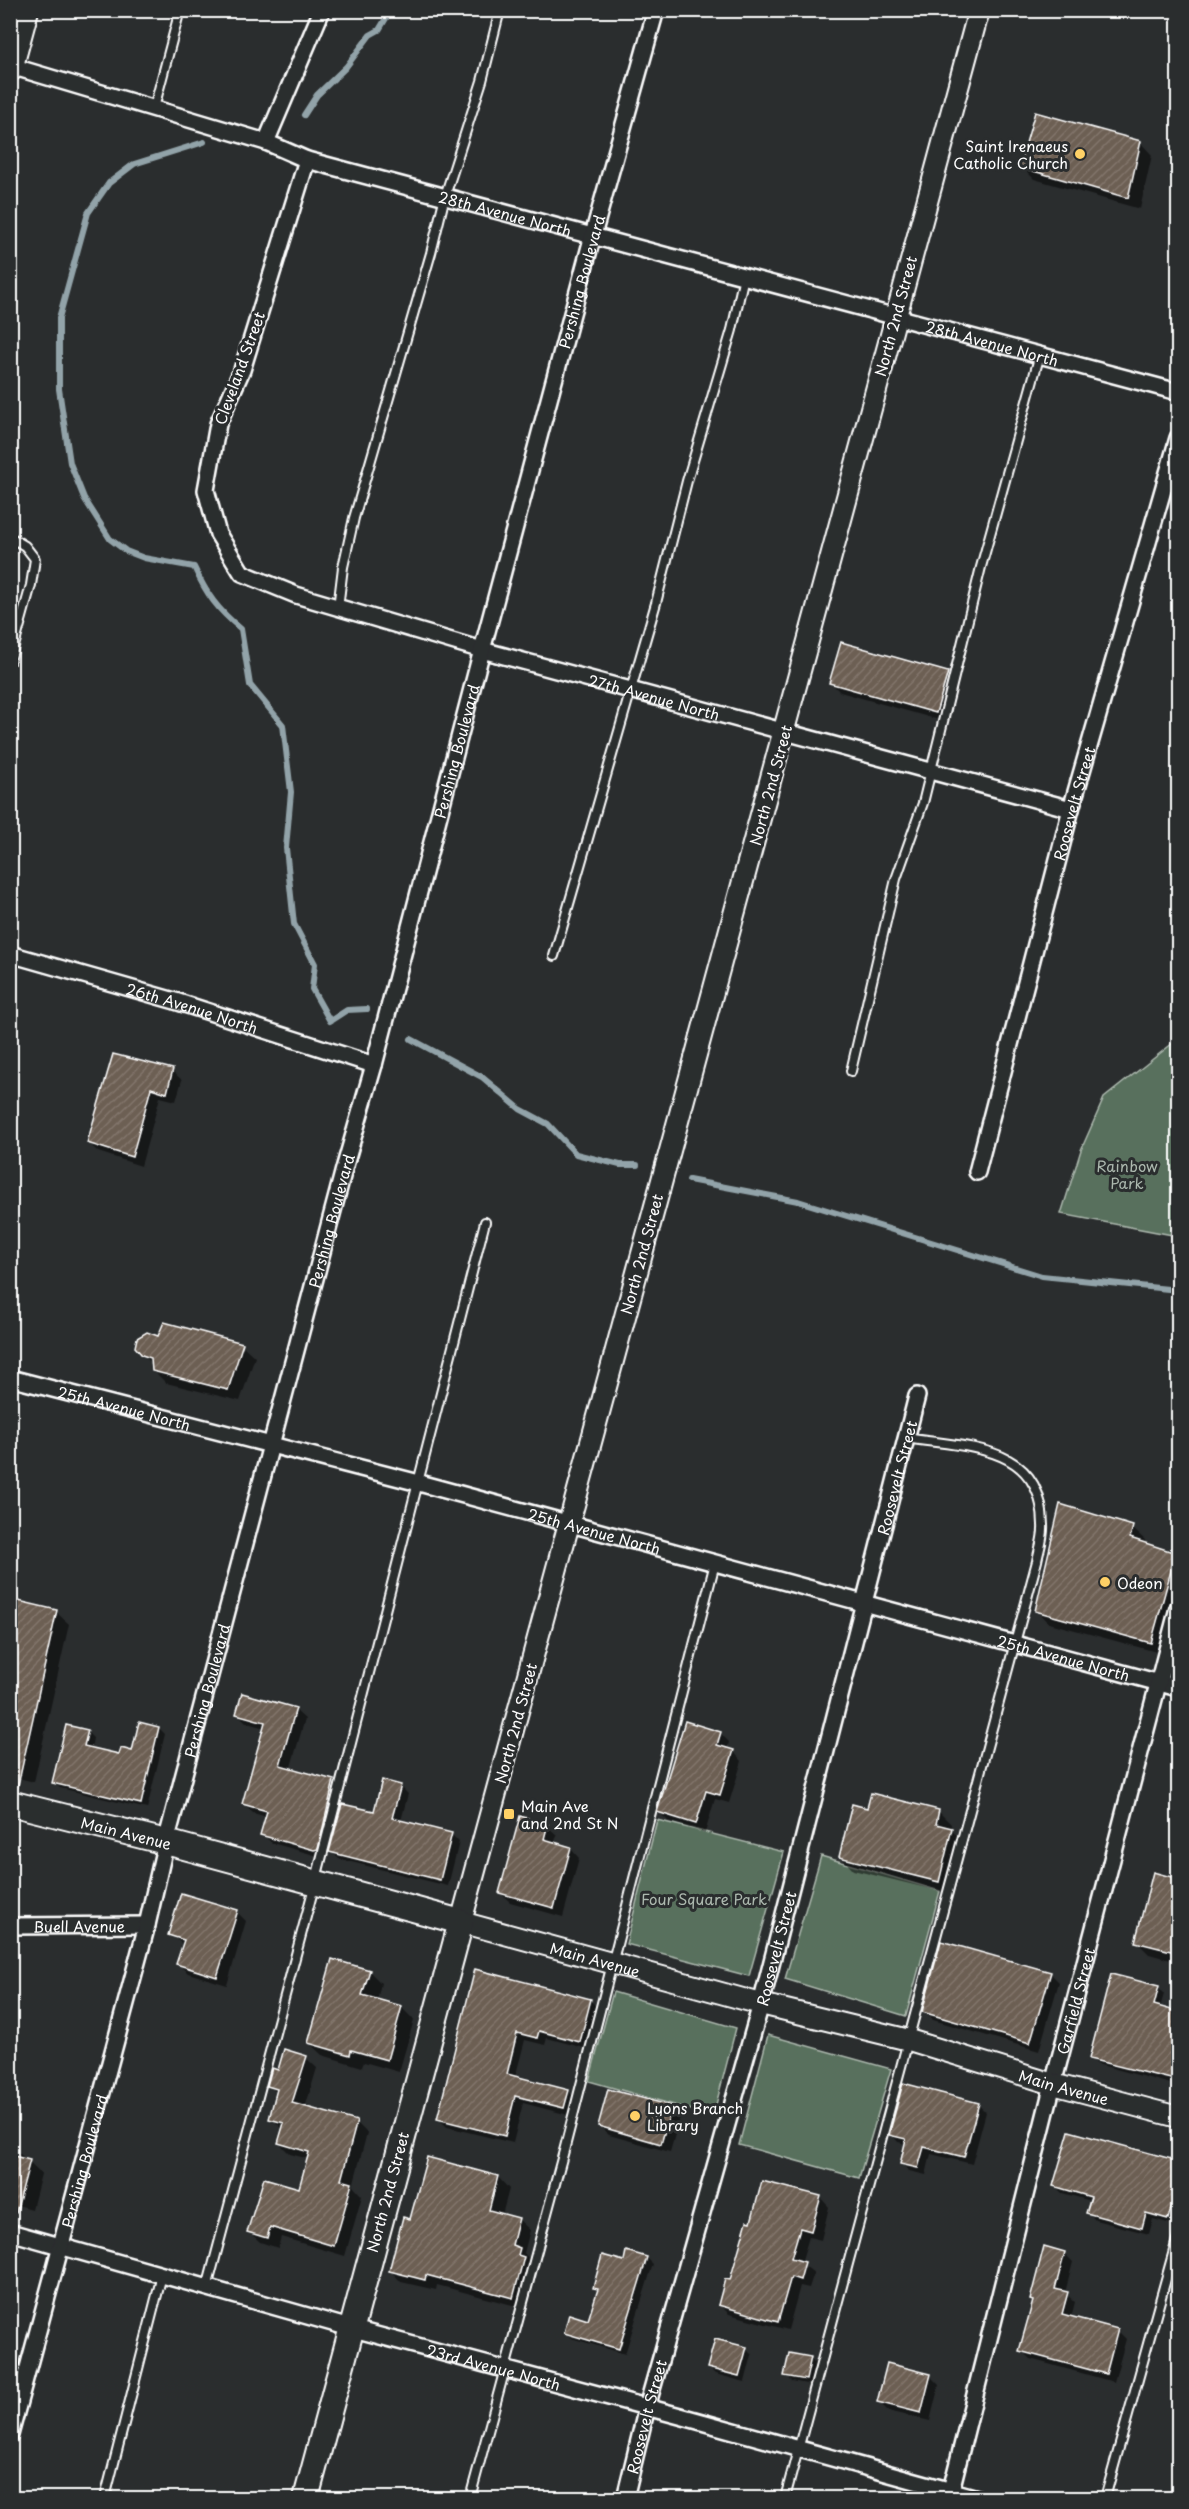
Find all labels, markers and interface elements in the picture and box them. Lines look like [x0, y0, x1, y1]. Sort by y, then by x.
place label: Saint Irenaeus Catholic Church [953, 134, 1068, 174]
marker: Saint Irenaeus Catholic Church [1073, 147, 1087, 161]
street label: 28th Avenue North [436, 184, 574, 241]
street label: Pershing Boulevard [552, 212, 610, 351]
street label: North 2nd Street [868, 253, 922, 379]
street label: Cleveland Street [208, 308, 270, 428]
street label: 28th Avenue North [923, 314, 1061, 371]
street label: 27th Avenue North [586, 668, 722, 725]
street label: Pershing Boulevard [427, 682, 484, 821]
street label: North 2nd Street [743, 722, 797, 848]
street label: Roosevelt Street [1047, 744, 1100, 863]
street label: 26th Avenue North [124, 976, 261, 1039]
street label: Pershing Boulevard [302, 1151, 359, 1290]
park label: Rainbow Park [1096, 1154, 1158, 1194]
street label: North 2nd Street [614, 1191, 668, 1317]
street label: 25th Avenue North [55, 1379, 193, 1435]
street label: Roosevelt Street [870, 1418, 922, 1537]
street label: 25th Avenue North [526, 1502, 663, 1559]
place label: Odeon [1117, 1571, 1163, 1594]
marker: Odeon [1098, 1575, 1112, 1589]
street label: Pershing Boulevard [177, 1621, 235, 1760]
street label: 25th Avenue North [995, 1628, 1132, 1686]
street label: North 2nd Street [488, 1660, 542, 1786]
place label: Main Ave and 2nd St N [521, 1794, 618, 1834]
marker: Main Ave and 2nd St N [502, 1807, 516, 1821]
street label: Main Avenue [79, 1810, 174, 1855]
park label: Four Square Park [641, 1887, 767, 1910]
street label: Roosevelt Street [750, 1888, 801, 2008]
street label: Buell Avenue [33, 1914, 125, 1937]
street label: Main Avenue [548, 1935, 643, 1982]
street label: Garfield Street [1050, 1945, 1100, 2057]
street label: Main Avenue [1016, 2063, 1111, 2110]
street label: Pershing Boulevard [55, 2091, 113, 2230]
place label: Lyons Branch Library [647, 2096, 743, 2136]
marker: Lyons Branch Library [628, 2109, 642, 2123]
street label: North 2nd Street [360, 2129, 414, 2255]
street label: 23rd Avenue North [424, 2337, 563, 2395]
street label: Roosevelt Street [620, 2357, 671, 2476]

